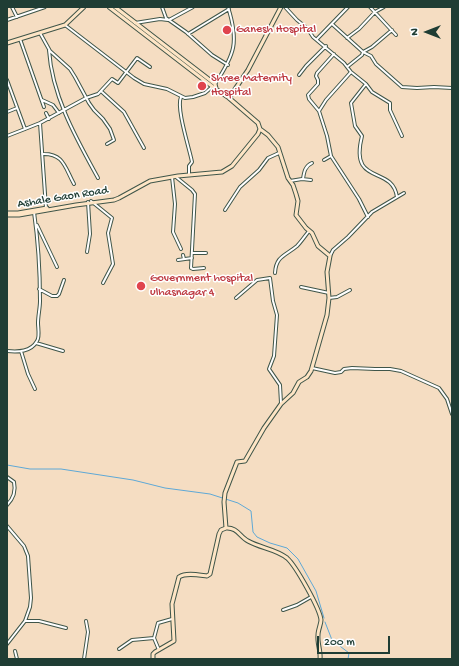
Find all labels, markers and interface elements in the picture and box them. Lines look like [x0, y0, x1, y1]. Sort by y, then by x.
north arrow [407, 12, 447, 52]
place label: Ganesh Hospital [236, 23, 316, 37]
marker: Ganesh Hospital [221, 24, 233, 36]
text: N [409, 28, 421, 36]
place label: Shree Maternity Hospital [211, 72, 292, 100]
marker: Shree Maternity Hospital [196, 80, 208, 92]
street label: Ashale Gaon Road [17, 184, 109, 212]
place label: Government hospital ulhasnagar 4 [150, 272, 253, 300]
marker: Government hospital ulhasnagar 4 [135, 280, 147, 292]
scale bar [319, 628, 392, 654]
text: 200 m [324, 636, 355, 650]

